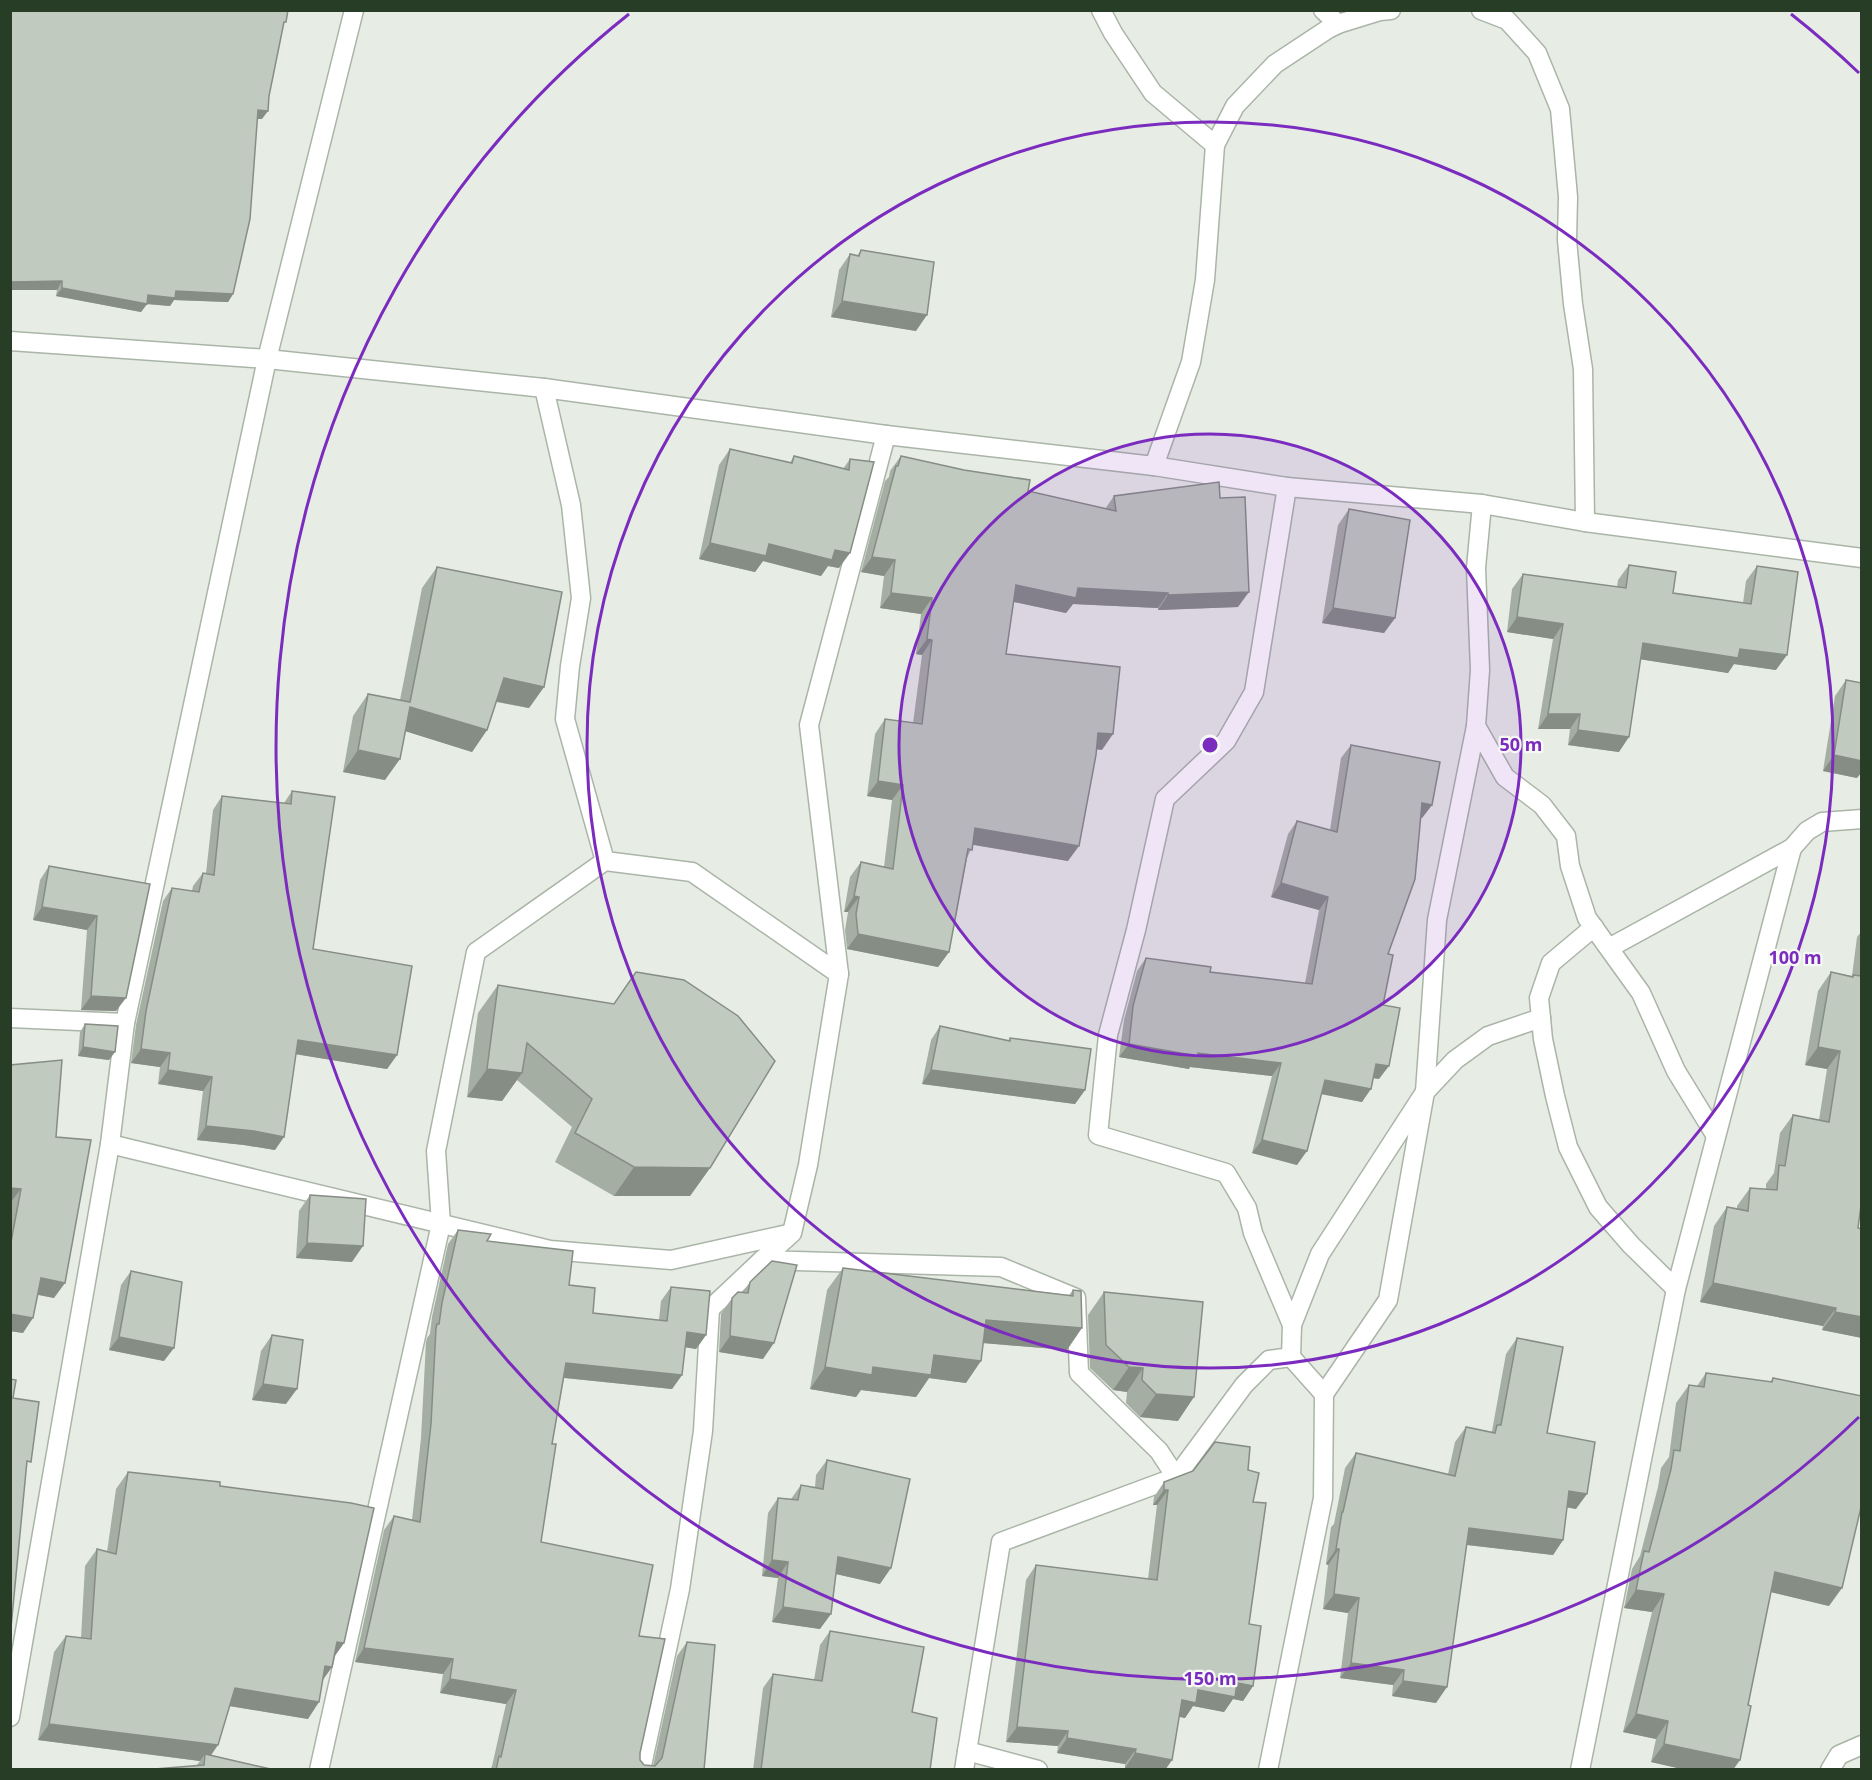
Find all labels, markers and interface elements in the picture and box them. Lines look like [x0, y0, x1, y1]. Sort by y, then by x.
text: 50 m [1500, 732, 1542, 756]
centre of rings [1200, 735, 1220, 755]
text: 100 m [1768, 945, 1822, 969]
text: 150 m [1183, 1666, 1237, 1690]

